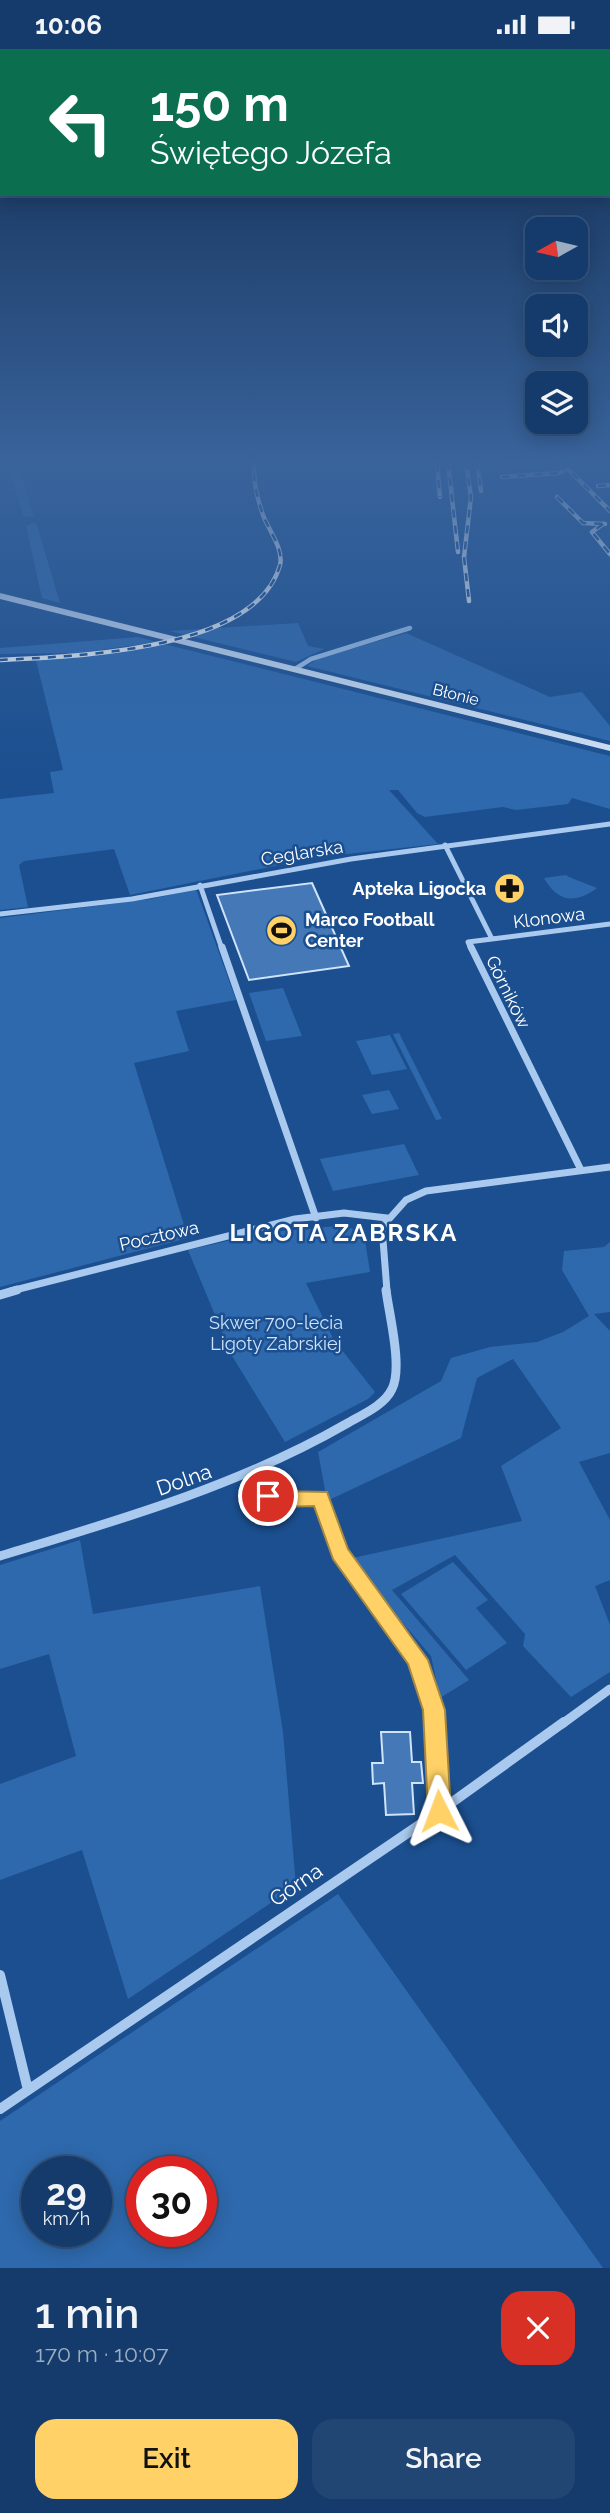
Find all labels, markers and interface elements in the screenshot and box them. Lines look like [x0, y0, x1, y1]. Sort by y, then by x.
text: 10:06 [35, 10, 102, 40]
text: 150 m [150, 75, 289, 132]
icon: left [35, 77, 126, 168]
text: Świętego Józefa [150, 134, 392, 171]
north arrow [525, 217, 588, 280]
map controls [525, 217, 588, 434]
button: sound [525, 294, 588, 357]
button: layers [525, 371, 588, 434]
street label: Błonie [431, 680, 481, 709]
street label: Ceglarska [259, 836, 345, 869]
pharmacy icon: Apteka Ligocka [492, 872, 526, 906]
place label: Apteka Ligocka [353, 878, 486, 899]
street label: Klonowa [512, 903, 586, 932]
place label: Marco Football Center [305, 909, 435, 951]
sports icon: Marco Football Center [265, 913, 299, 947]
street label: Górników [482, 952, 535, 1032]
street label: Pocztowa [117, 1216, 201, 1255]
district label: LIGOTA ZABRSKA [230, 1218, 458, 1247]
park label: Skwer 700-lecia Ligoty Zabrskiej [209, 1312, 343, 1354]
street label: Dolna [153, 1458, 215, 1501]
pin [238, 1466, 298, 1526]
icon: arrive [249, 1477, 287, 1515]
position arrow [402, 1774, 476, 1848]
street label: Górna [264, 1858, 327, 1911]
speed limit sign: 30 [126, 2156, 217, 2247]
text: 29 [46, 2172, 87, 2213]
text: km/h [43, 2208, 90, 2229]
text: 1 min [35, 2289, 139, 2338]
button: close [501, 2291, 575, 2365]
text: 170 m · 10:07 [35, 2340, 169, 2367]
button: Exit [35, 2419, 298, 2499]
button: Share [312, 2419, 575, 2499]

